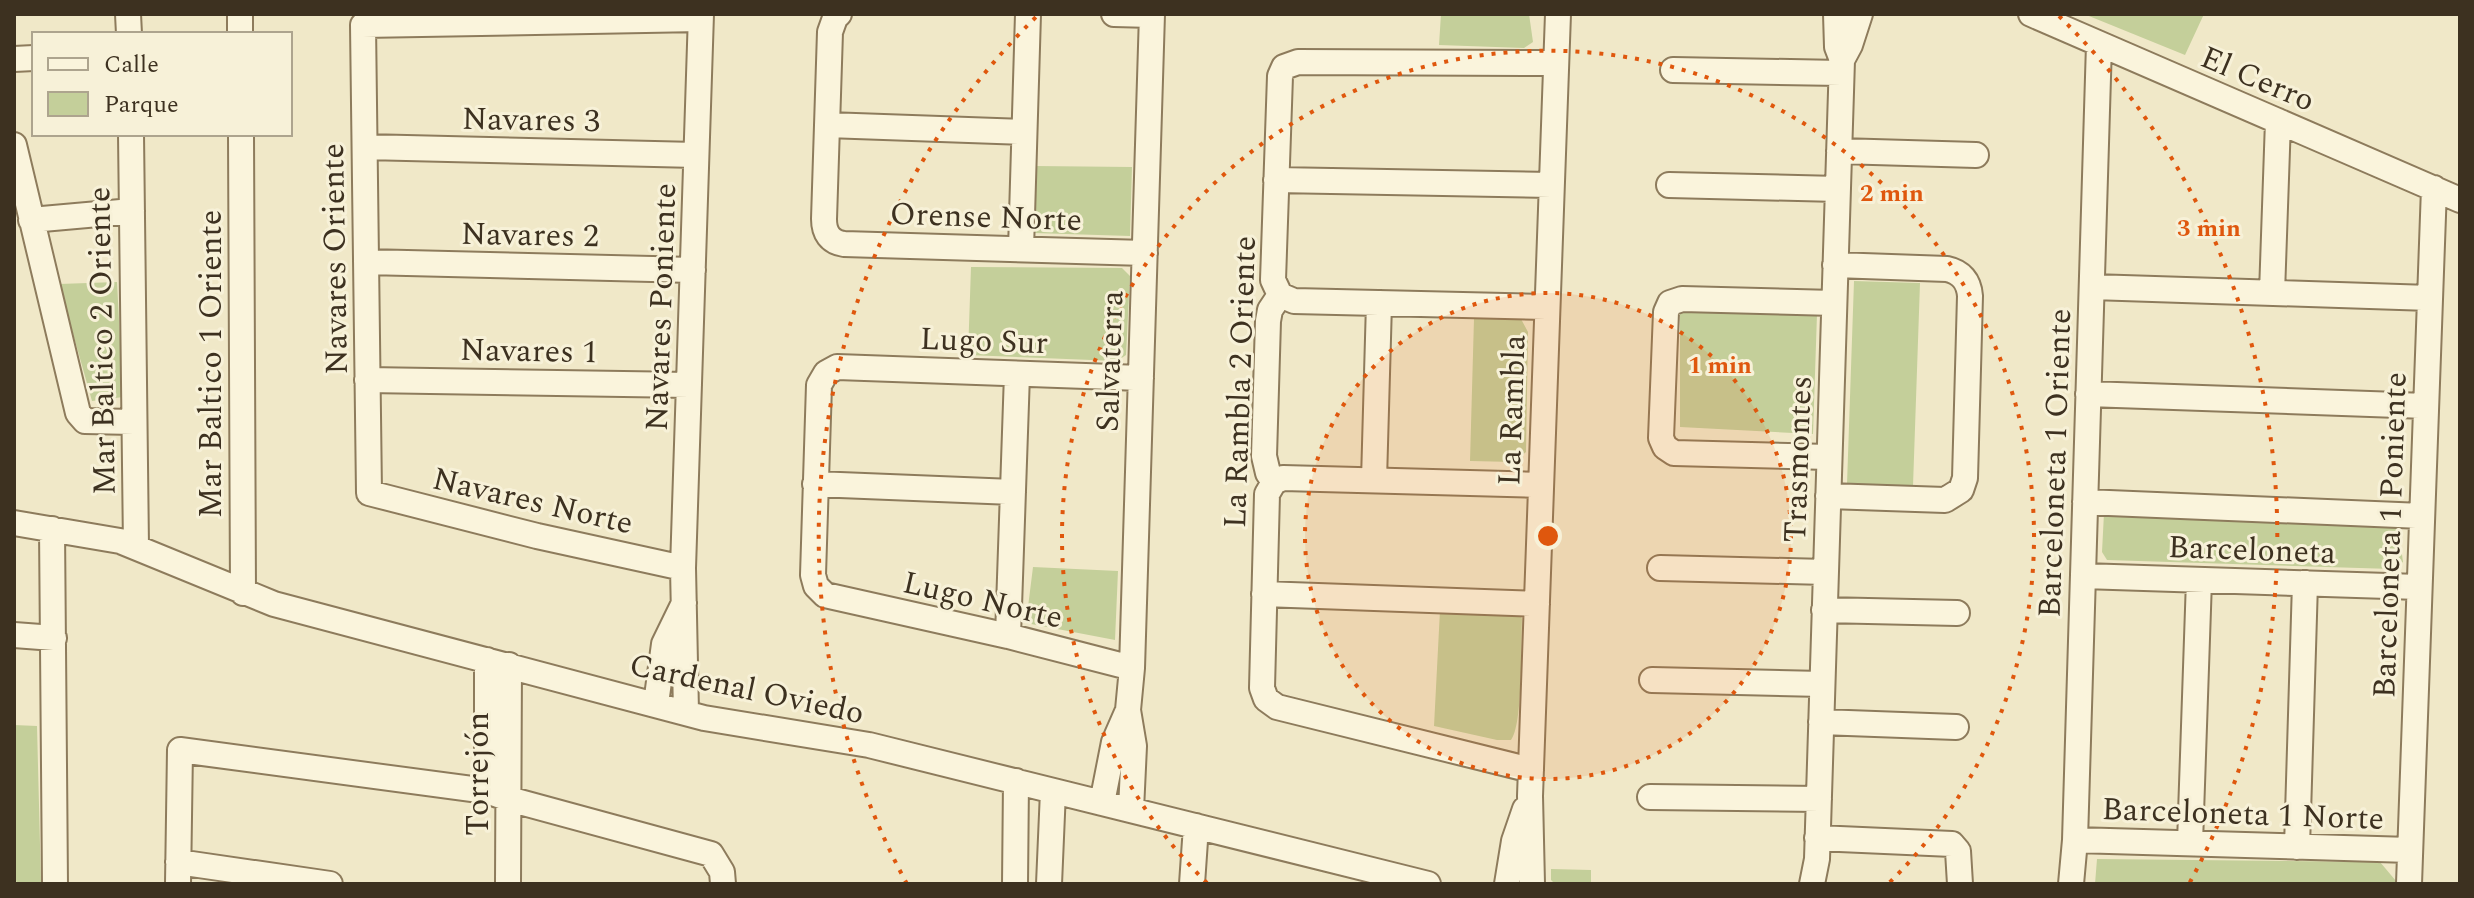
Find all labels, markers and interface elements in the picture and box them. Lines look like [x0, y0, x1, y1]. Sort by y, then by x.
legend [32, 32, 292, 136]
street label: El Cerro [2193, 33, 2322, 125]
text: Calle [104, 47, 159, 83]
text: Parque [104, 87, 179, 123]
street label: Navares 3 [462, 95, 600, 146]
street label: Navares Oriente [309, 143, 362, 375]
text: 2 min [1860, 176, 1924, 212]
street label: Navares Poniente [633, 182, 690, 432]
street label: Mar Baltico 2 Oriente [75, 186, 130, 496]
street label: Orense Norte [889, 190, 1083, 245]
street label: Mar Baltico 1 Oriente [187, 210, 236, 518]
street label: Navares 2 [461, 210, 599, 261]
text: 3 min [2177, 211, 2241, 247]
street label: La Rambla 2 Oriente [1211, 235, 1270, 529]
street label: Salvaterra [1084, 289, 1137, 433]
street label: Barceloneta 1 Oriente [2026, 308, 2085, 619]
street label: Lugo Sur [919, 315, 1049, 368]
street label: Navares 1 [460, 326, 598, 377]
street label: La Rambla [1485, 333, 1540, 486]
text: 1 min [1688, 348, 1752, 384]
street label: Barceloneta 1 Poniente [2360, 371, 2421, 699]
street label: Trasmontes [1771, 375, 1826, 543]
street label: Navares Norte [428, 455, 638, 548]
centre of rings [1534, 522, 1562, 550]
street label: Barceloneta [2167, 523, 2337, 578]
street label: Lugo Norte [898, 558, 1068, 643]
street label: Cardenal Oviedo [625, 641, 869, 738]
street label: Torrejón [454, 712, 503, 836]
street label: Barceloneta 1 Norte [2101, 785, 2385, 844]

